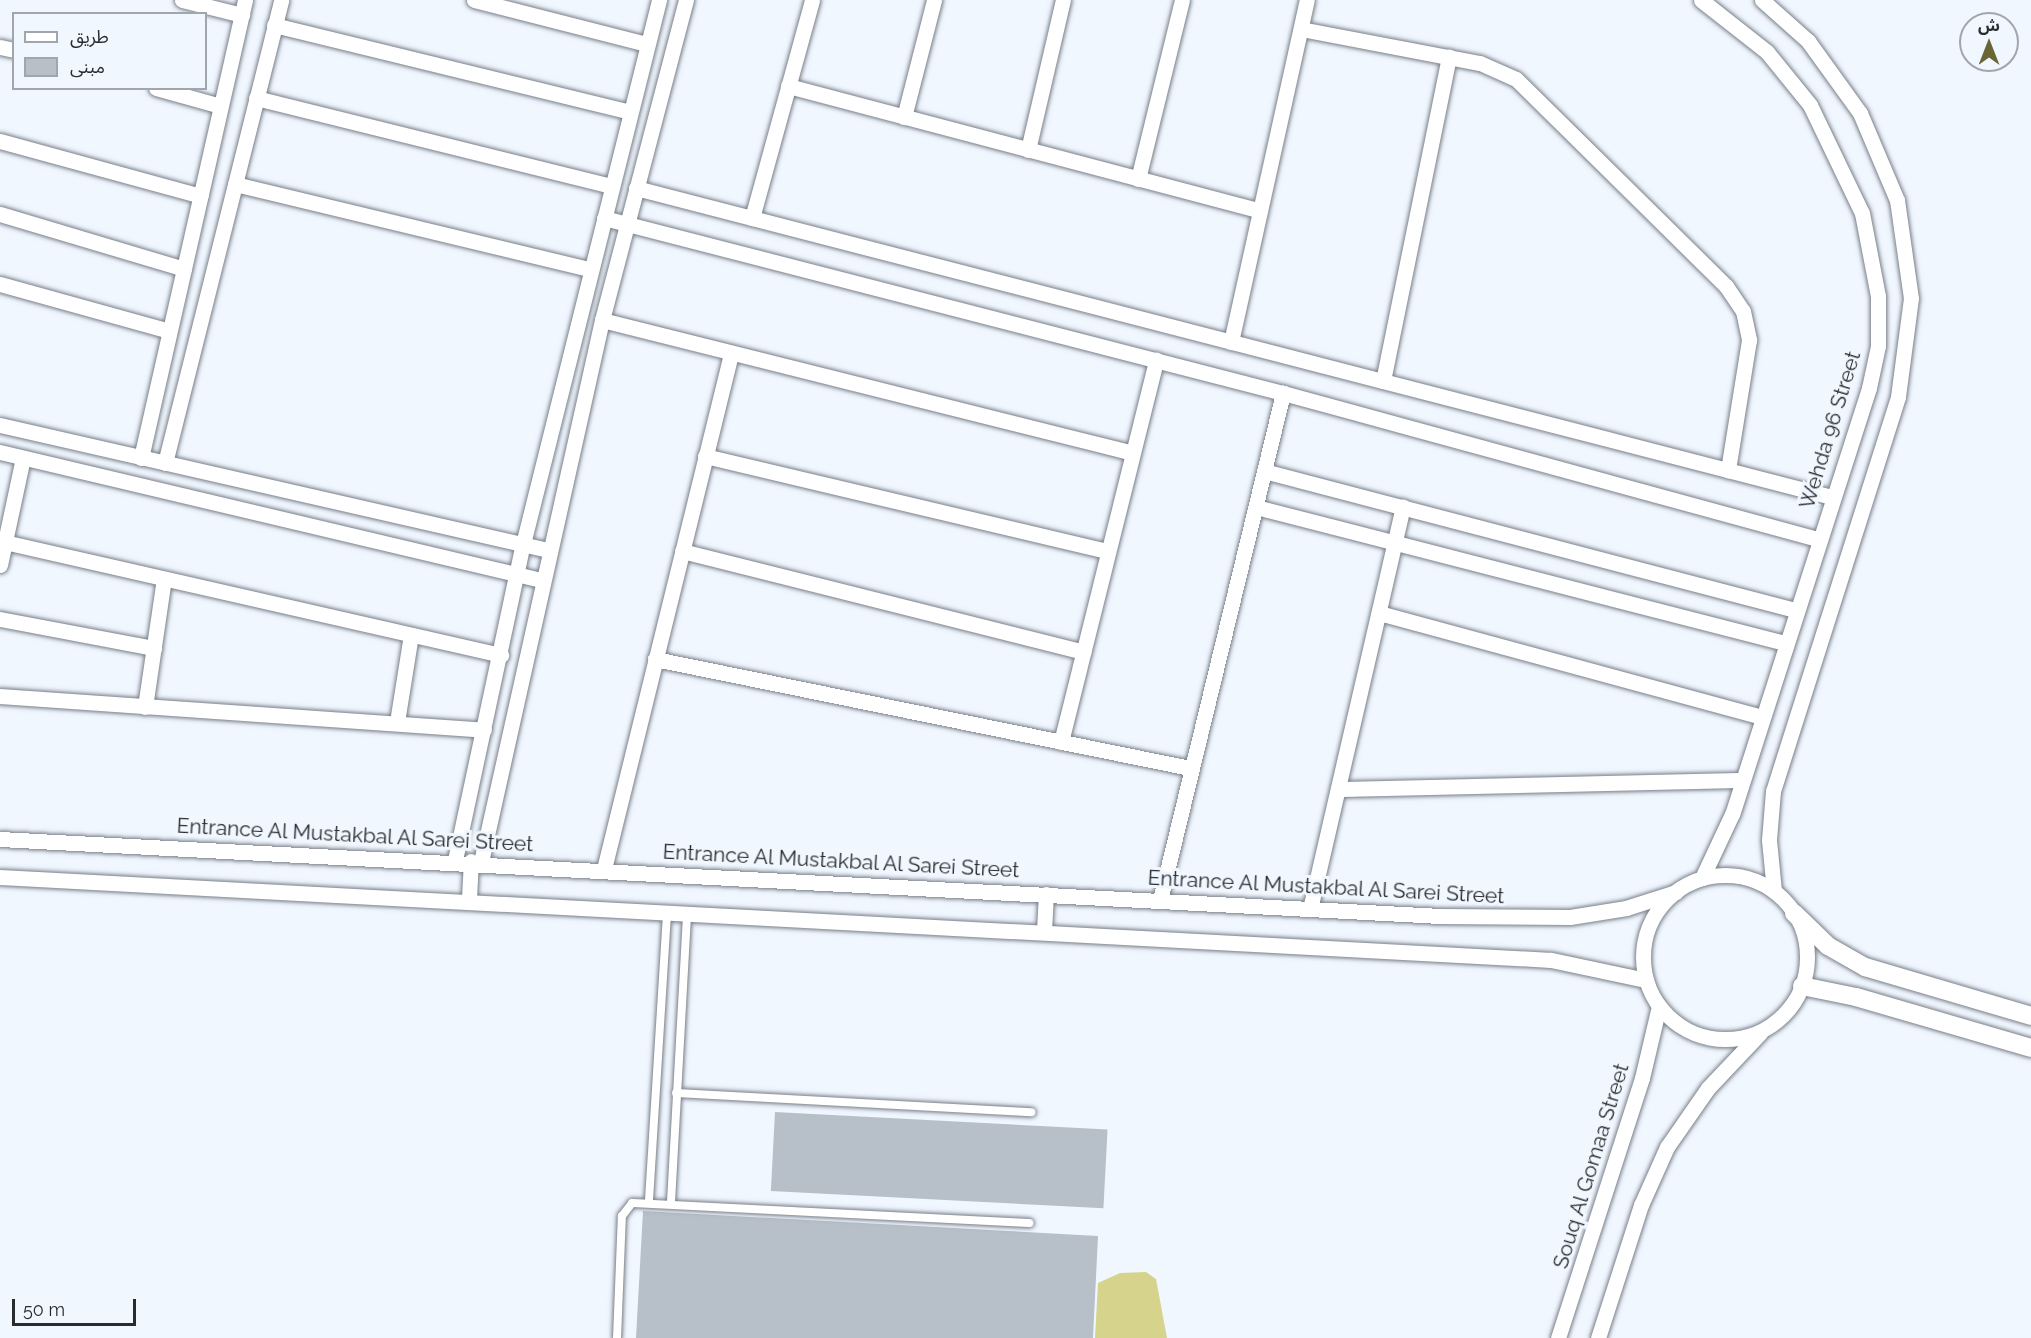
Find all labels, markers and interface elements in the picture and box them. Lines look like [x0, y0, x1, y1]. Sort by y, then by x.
legend [12, 12, 207, 90]
north arrow [1959, 12, 2019, 72]
text: ش [1978, 16, 2000, 35]
text: طريق [70, 26, 109, 47]
text: مبنى [70, 56, 105, 77]
street label: Wehda 96 Street [1794, 348, 1866, 512]
street label: Entrance Al Mustakbal Al Sarei Street [174, 813, 536, 857]
street label: Entrance Al Mustakbal Al Sarei Street [660, 839, 1022, 883]
street label: Entrance Al Mustakbal Al Sarei Street [1145, 865, 1507, 909]
street label: Souq Al Gomaa Street [1548, 1060, 1634, 1272]
scale bar [15, 1287, 140, 1325]
text: 50 m [23, 1299, 65, 1320]

